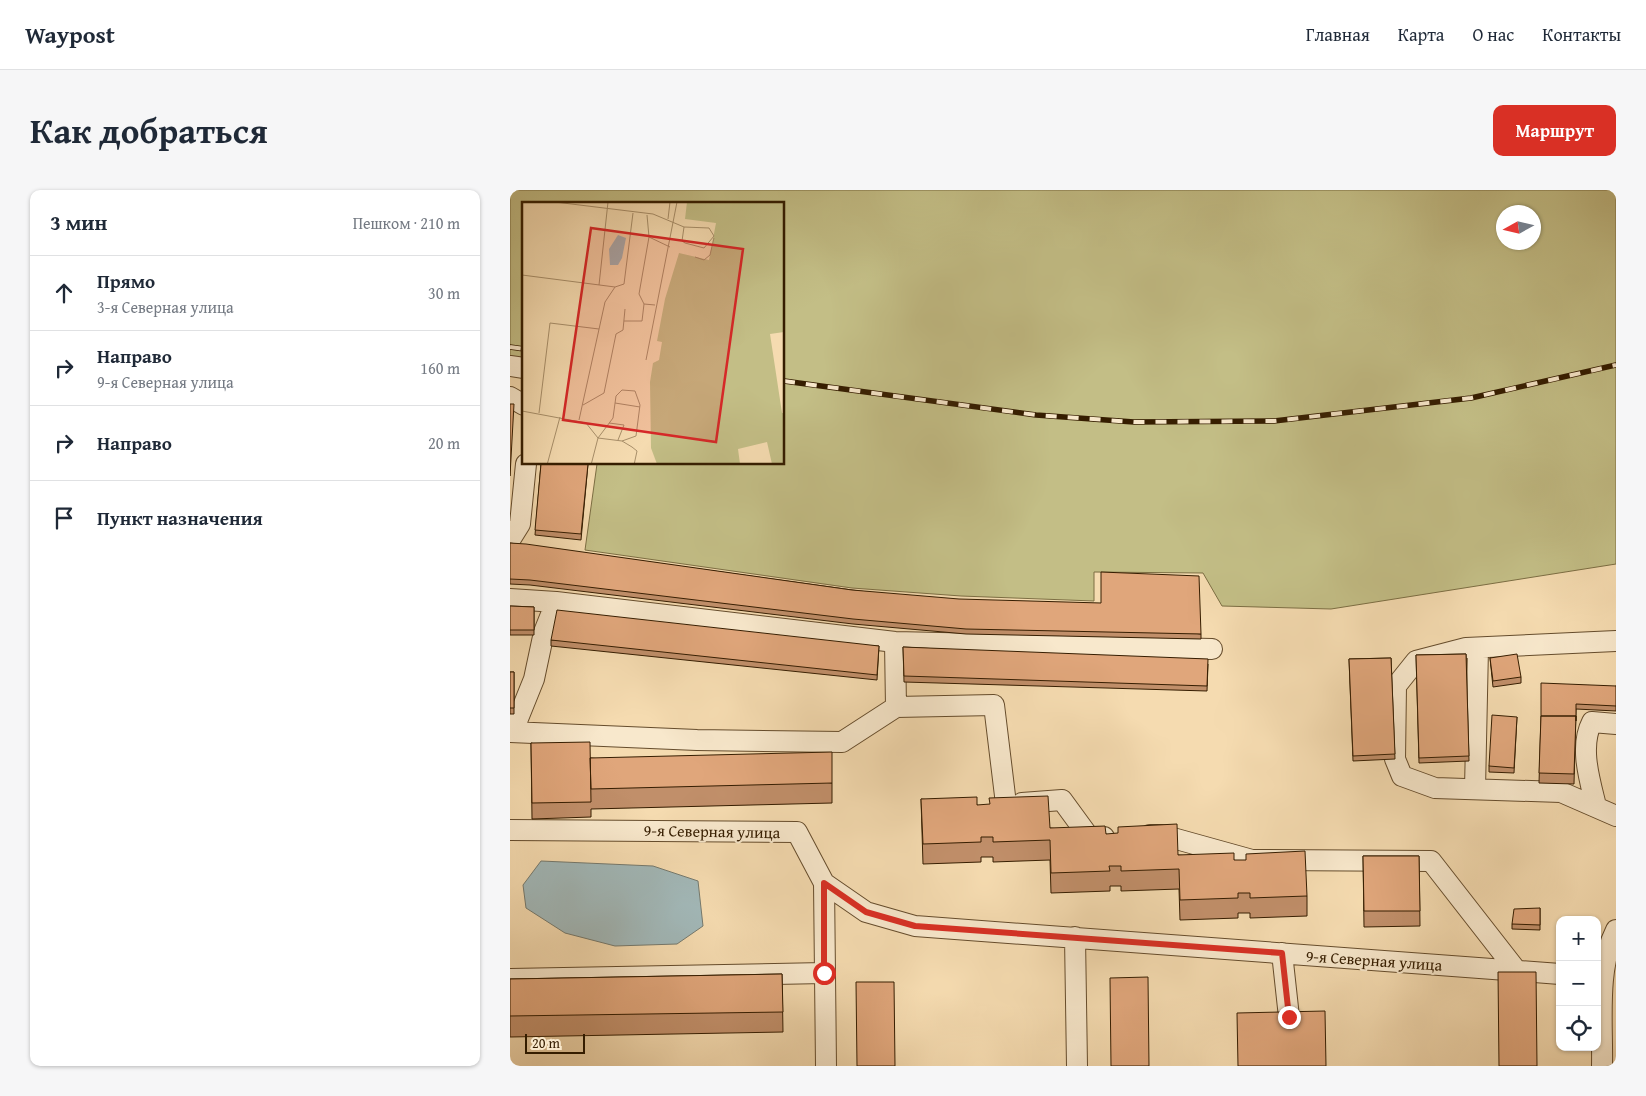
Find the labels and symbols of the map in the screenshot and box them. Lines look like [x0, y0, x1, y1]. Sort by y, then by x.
inset map [522, 202, 785, 465]
north arrow [1496, 205, 1541, 250]
street label: 9-я Северная улица [643, 818, 781, 844]
street label: 9-я Северная улица [1305, 943, 1443, 977]
route start [813, 962, 836, 985]
route end [1278, 1006, 1301, 1029]
scale bar [525, 1031, 585, 1054]

